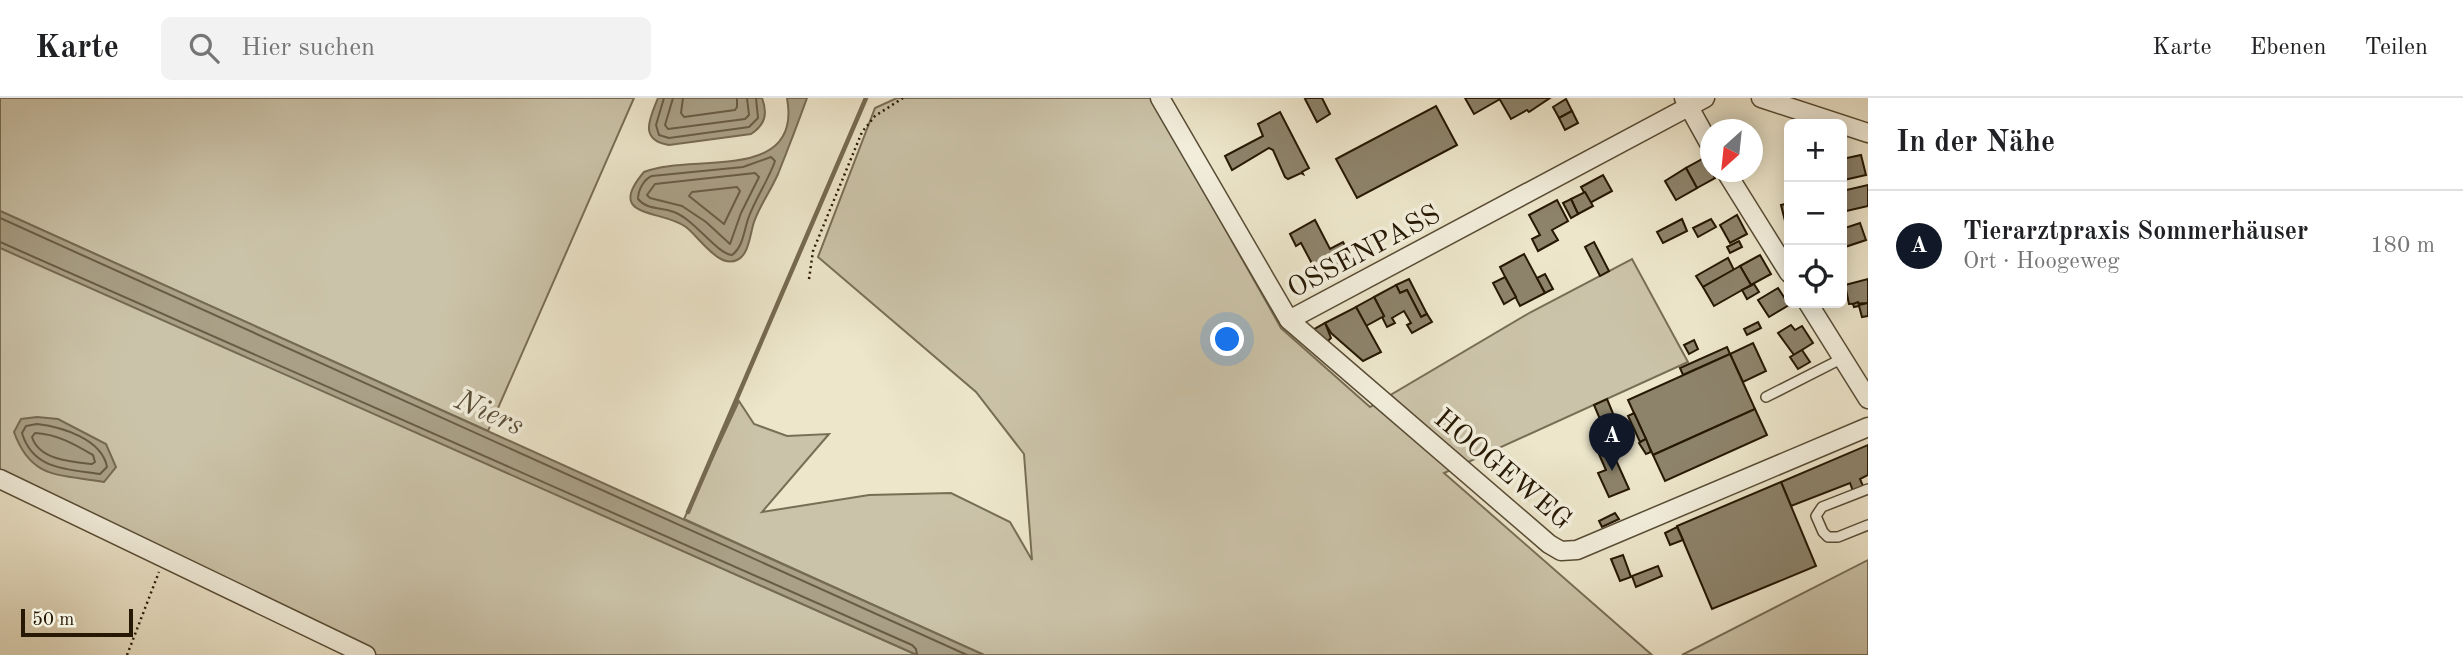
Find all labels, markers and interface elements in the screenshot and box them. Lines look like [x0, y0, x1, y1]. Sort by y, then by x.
search box [161, 17, 651, 80]
icon: search [185, 29, 223, 67]
text: Karte [35, 32, 119, 65]
text: Hier suchen [241, 35, 375, 61]
text: Karte [2152, 36, 2212, 60]
text: Ebenen [2250, 36, 2326, 60]
text: Teilen [2364, 36, 2428, 60]
north arrow [1700, 119, 1763, 182]
map controls [1784, 119, 1847, 308]
button: + [1784, 119, 1847, 182]
text: In der Nähe [1896, 128, 2055, 158]
button: − [1784, 182, 1847, 245]
street label: OSSENPASS [1284, 201, 1445, 305]
text: Tierarztpraxis Sommerhäuser [1963, 219, 2308, 245]
text: A [1910, 234, 1928, 257]
text: 180 m [2370, 234, 2435, 257]
button: locate [1784, 245, 1847, 308]
text: Ort · Hoogeweg [1963, 250, 2120, 273]
your location [1210, 322, 1244, 356]
water label: Niers [449, 385, 528, 442]
street label: HOOGEWEG [1428, 405, 1576, 536]
pin: A [1589, 413, 1635, 471]
scale bar [21, 606, 133, 638]
text: 50 m [32, 611, 74, 630]

